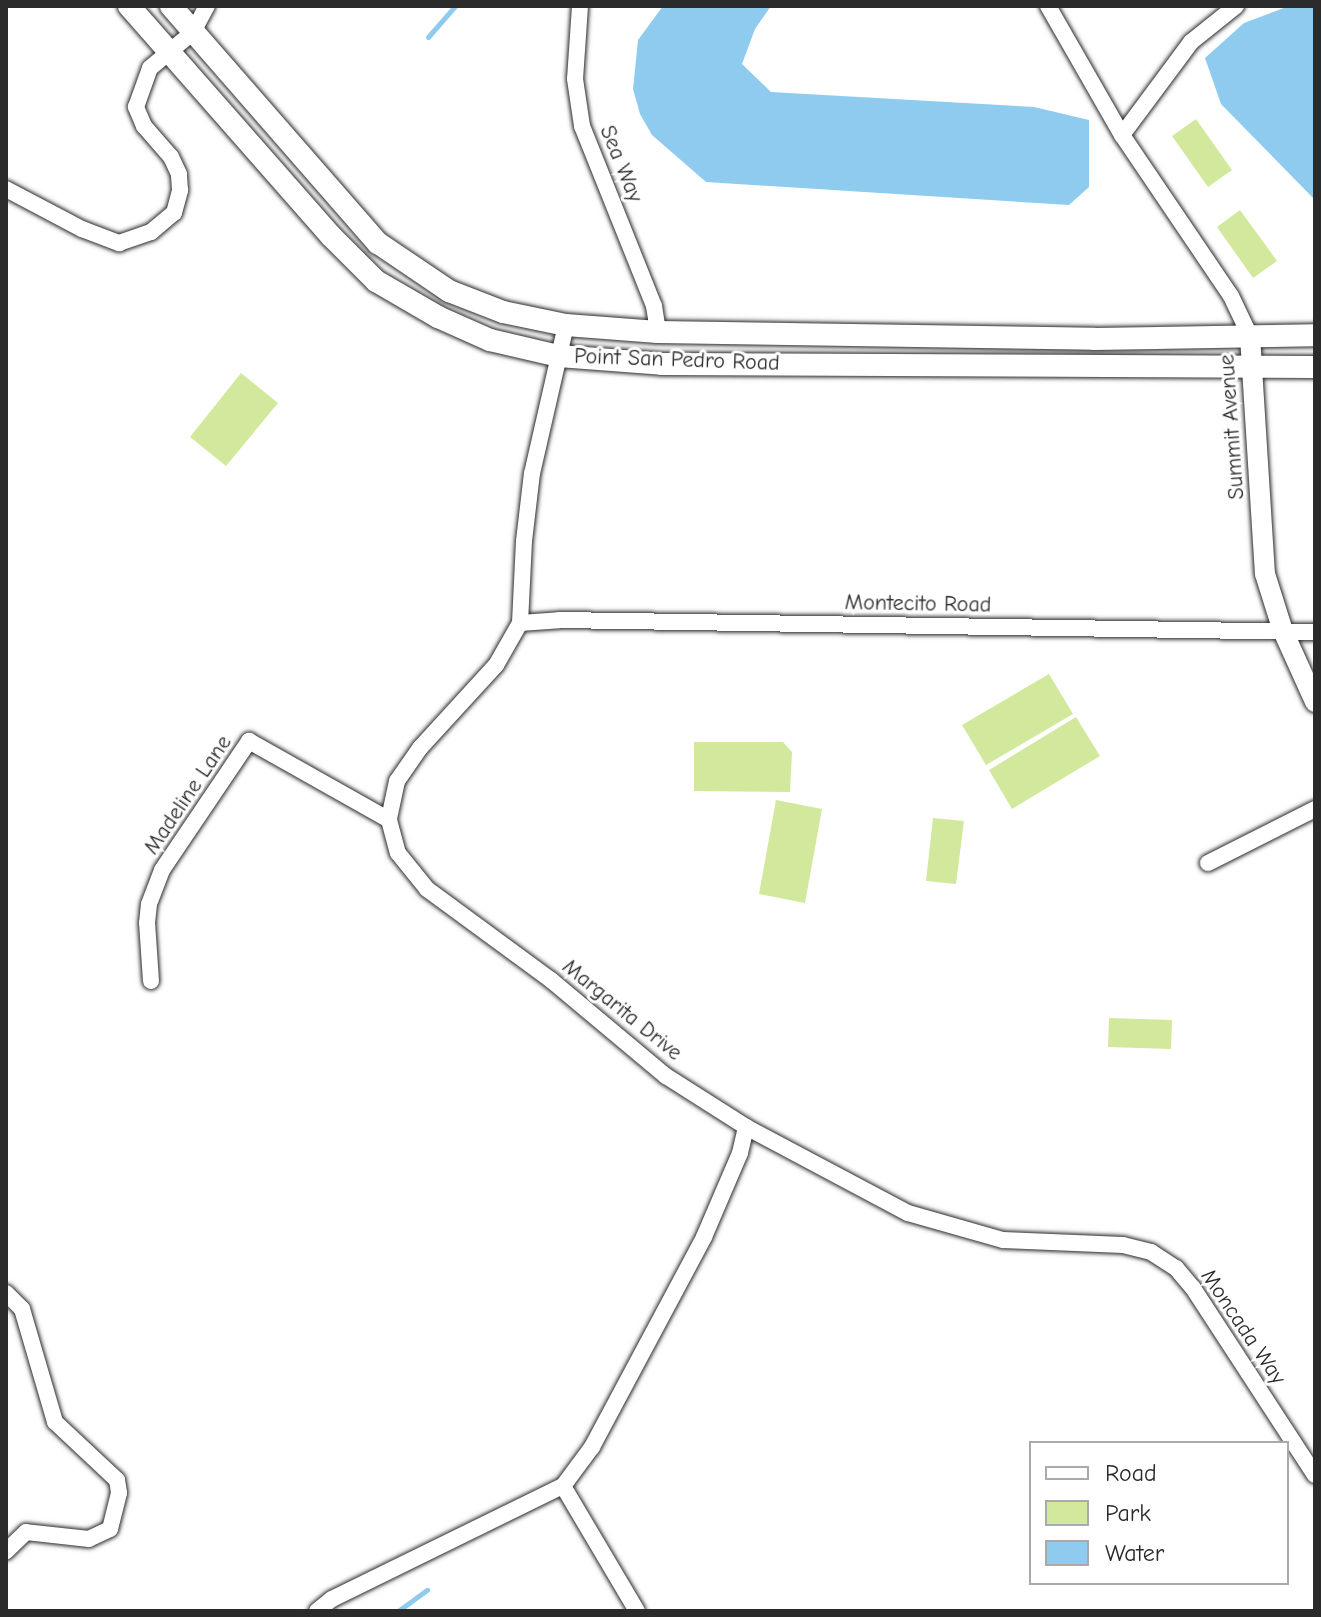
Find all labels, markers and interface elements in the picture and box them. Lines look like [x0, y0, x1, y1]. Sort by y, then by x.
street label: Sea Way [594, 122, 648, 206]
street label: Point San Pedro Road [574, 343, 780, 377]
street label: Summit Avenue [1214, 354, 1250, 500]
street label: Montecito Road [844, 590, 992, 618]
street label: Madeline Lane [138, 730, 238, 860]
street label: Margarita Drive [557, 954, 687, 1066]
street label: Moncada Way [1195, 1264, 1291, 1390]
legend [1029, 1441, 1289, 1585]
text: Road [1105, 1459, 1157, 1487]
text: Park [1105, 1499, 1151, 1527]
text: Water [1105, 1539, 1164, 1567]

